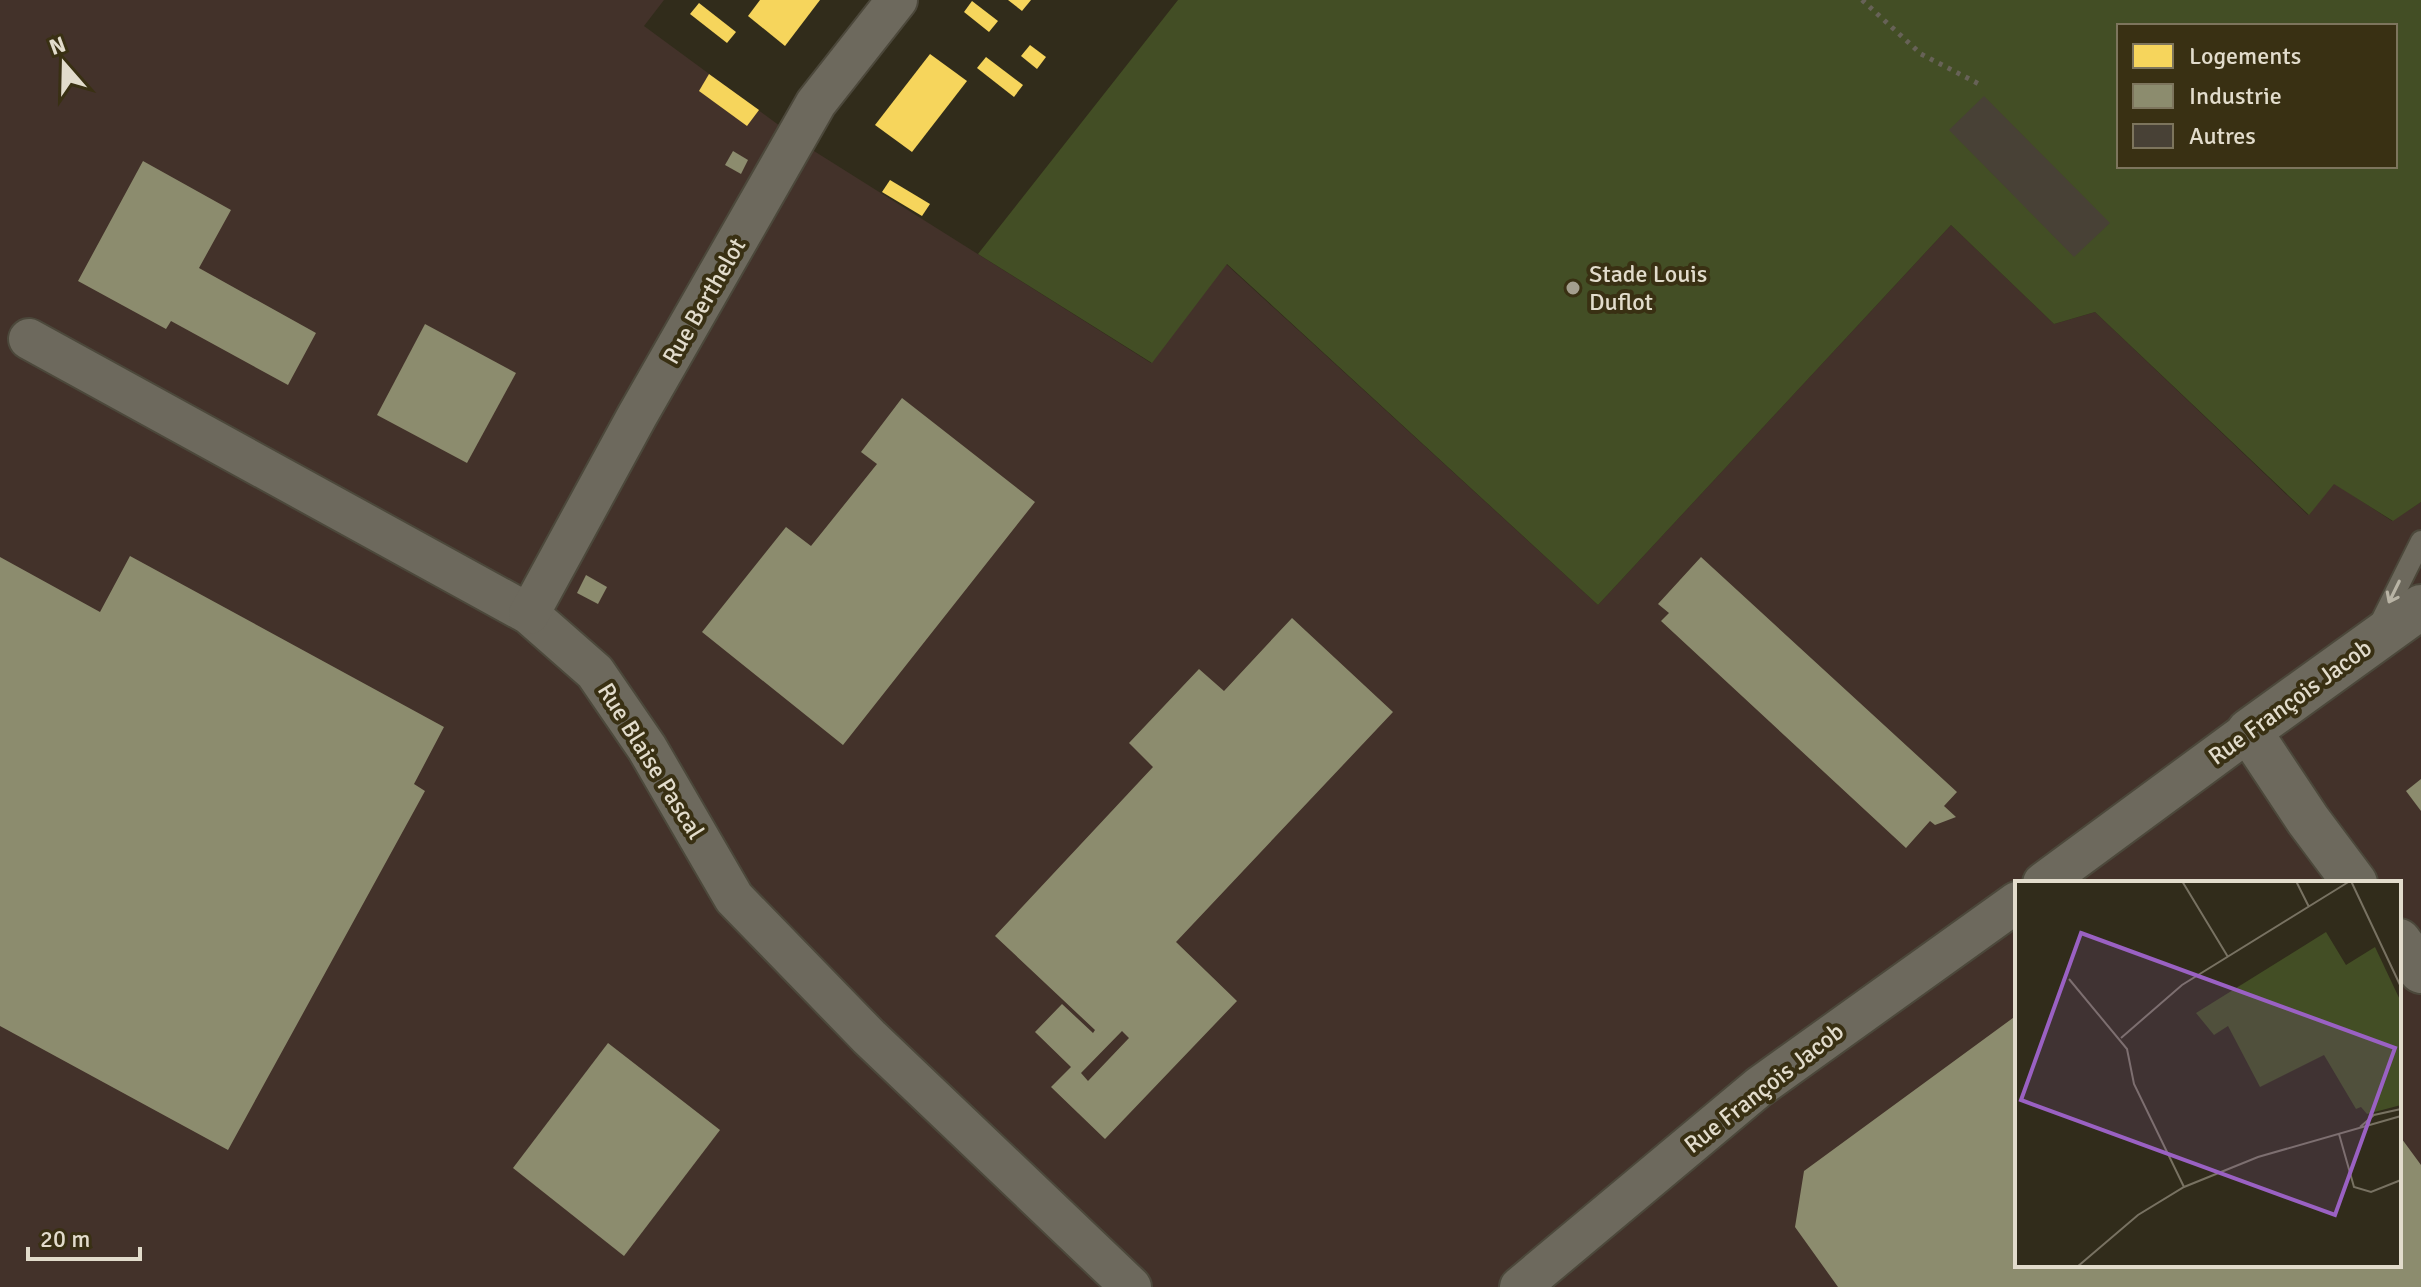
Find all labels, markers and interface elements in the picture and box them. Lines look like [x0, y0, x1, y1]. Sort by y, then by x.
north arrow [24, 24, 104, 104]
legend [2117, 24, 2397, 168]
text: N [46, 30, 69, 61]
text: Logements [2189, 41, 2301, 71]
text: Industrie [2189, 81, 2282, 111]
text: Autres [2189, 121, 2256, 151]
street label: Rue Berthelot [656, 232, 752, 370]
place label: Stade Louis Duflot [1589, 259, 1707, 317]
marker: Stade Louis Duflot [1564, 279, 1582, 297]
one-way arrow [2386, 580, 2402, 604]
street label: Rue François Jacob [2202, 633, 2378, 771]
street label: Rue Blaise Pascal [591, 677, 711, 845]
inset map [2015, 881, 2401, 1267]
street label: Rue François Jacob [1678, 1016, 1850, 1160]
scale bar [28, 1211, 140, 1261]
text: 20 m [40, 1224, 90, 1254]

